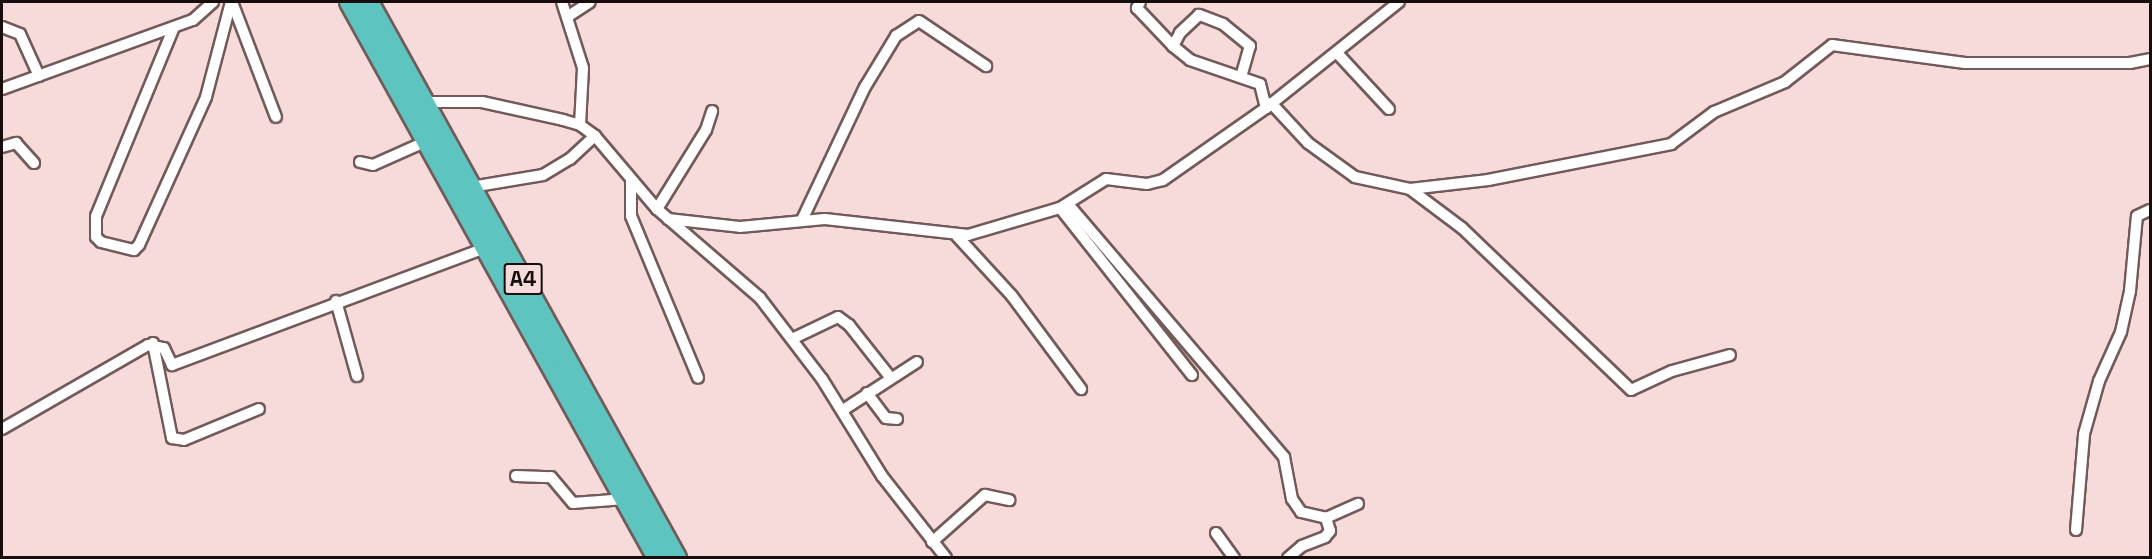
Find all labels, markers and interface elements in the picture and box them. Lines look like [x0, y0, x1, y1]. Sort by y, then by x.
road number: A4 [504, 261, 542, 297]

